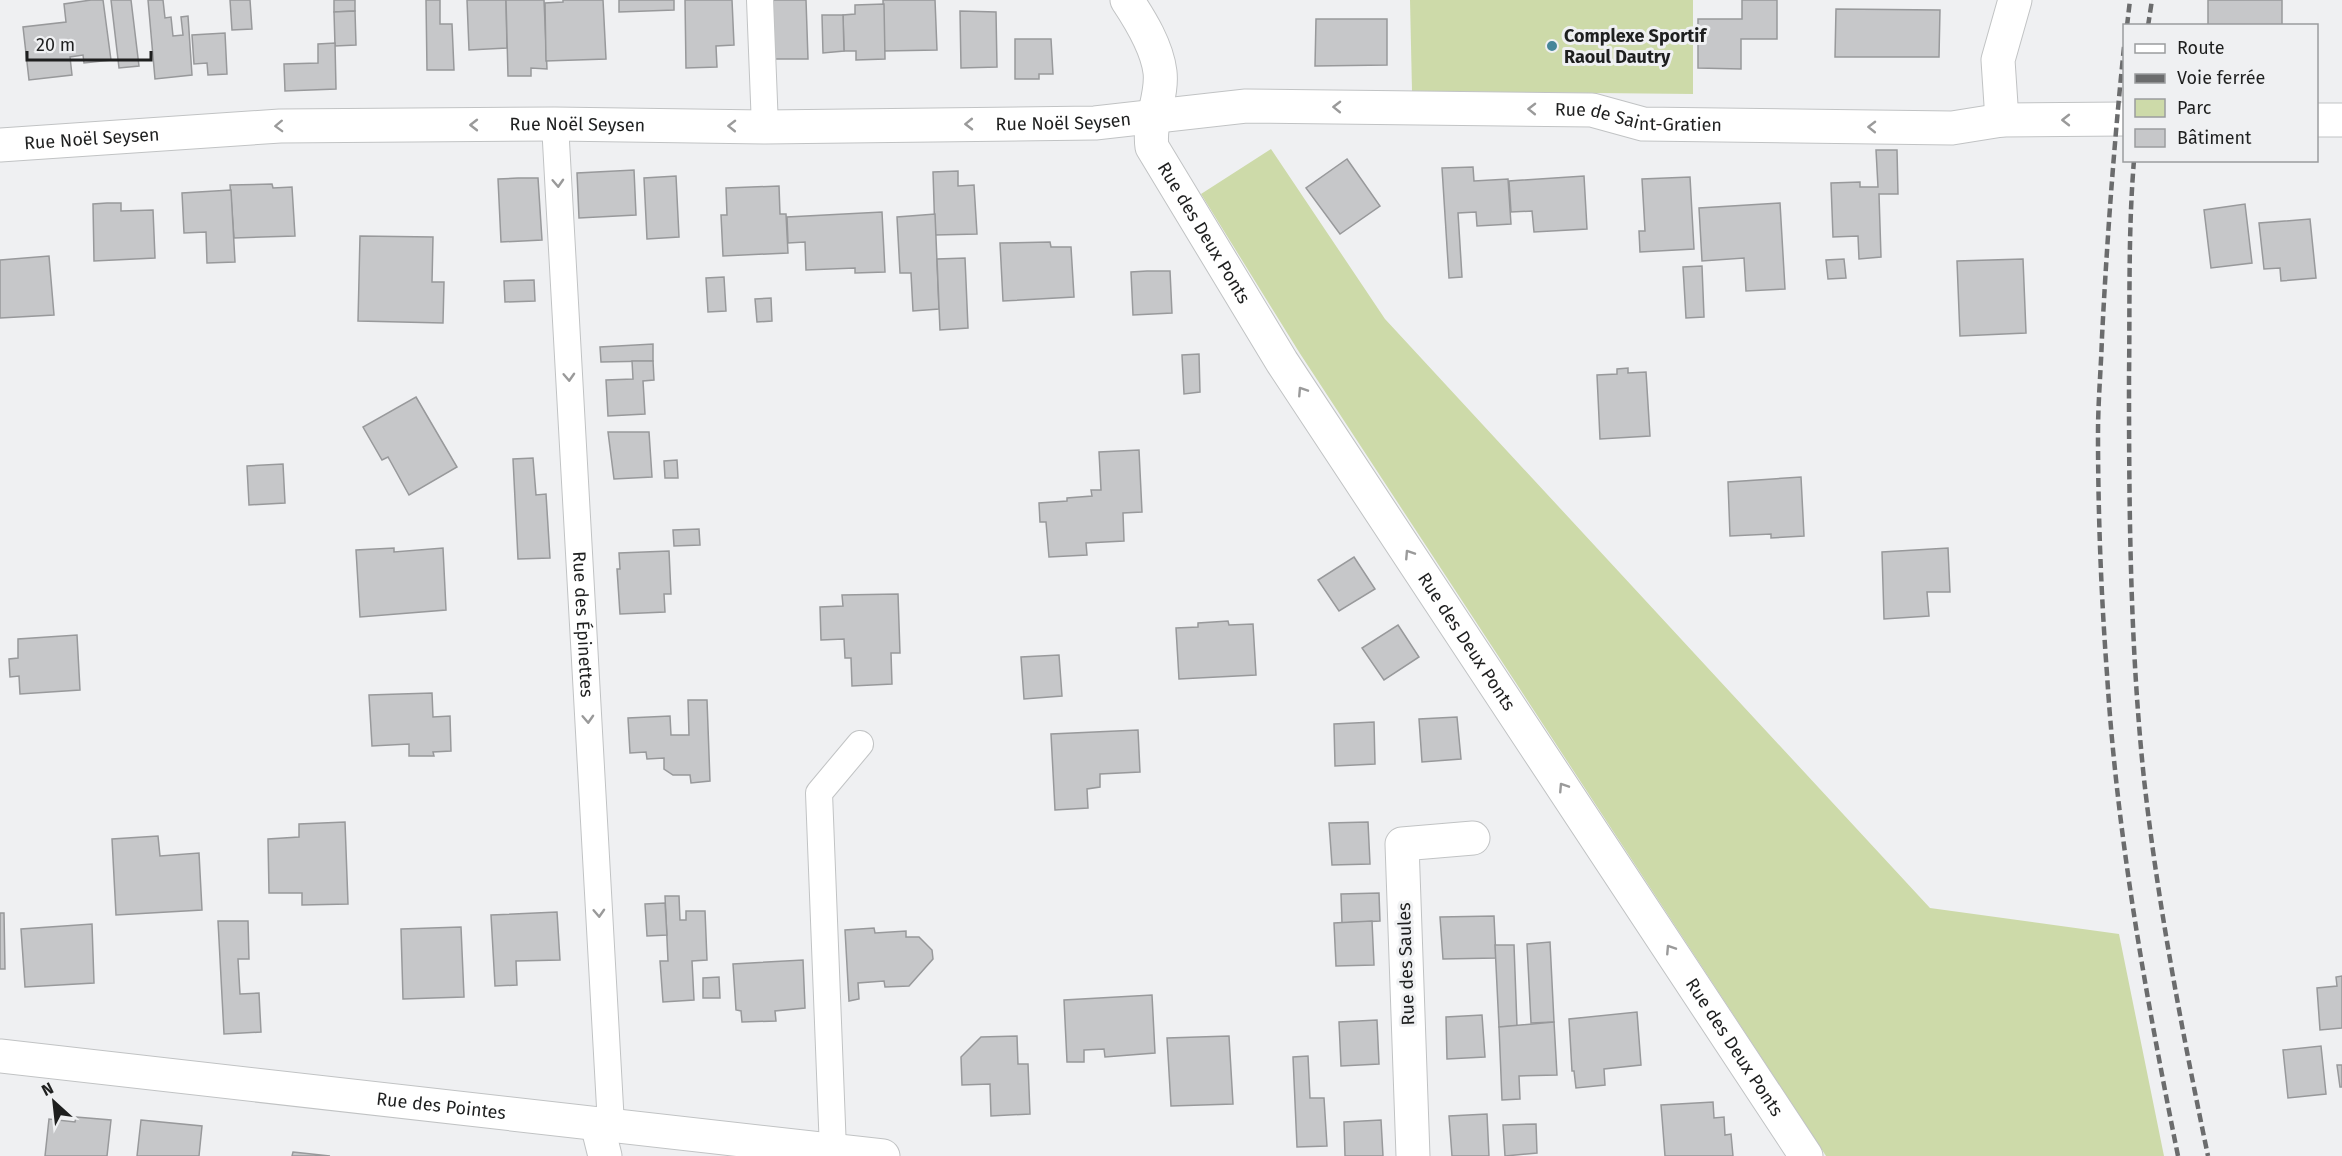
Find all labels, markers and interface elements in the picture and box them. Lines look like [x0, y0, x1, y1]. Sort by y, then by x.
scale bar [27, 24, 152, 62]
legend [2123, 24, 2318, 162]
place label: Complexe Sportif Raoul Dautry [1564, 25, 1707, 68]
text: 20 m [36, 34, 75, 56]
text: Route [2177, 37, 2225, 59]
marker: Complexe Sportif Raoul Dautry [1545, 39, 1559, 53]
text: Voie ferrée [2177, 67, 2265, 89]
text: Parc [2177, 97, 2212, 119]
street label: Rue de Saint-Gratien [1555, 99, 1722, 136]
one-way arrow [1332, 101, 1341, 113]
one-way arrow [1527, 103, 1536, 115]
street label: Rue Noël Seysen [995, 108, 1132, 135]
street label: Rue Noël Seysen [509, 113, 645, 136]
one-way arrow [2062, 114, 2071, 126]
one-way arrow [964, 118, 973, 130]
one-way arrow [469, 119, 478, 131]
one-way arrow [274, 120, 283, 133]
one-way arrow [727, 120, 736, 132]
one-way arrow [1867, 121, 1876, 133]
street label: Rue Noël Seysen [23, 123, 160, 154]
text: Bâtiment [2177, 127, 2252, 149]
street label: Rue des Deux Ponts [1153, 158, 1255, 307]
one-way arrow [552, 178, 565, 187]
one-way arrow [563, 373, 576, 382]
one-way arrow [1297, 387, 1309, 397]
one-way arrow [1405, 550, 1416, 561]
street label: Rue des Épinettes [568, 551, 598, 698]
street label: Rue des Deux Ponts [1413, 568, 1520, 715]
one-way arrow [582, 714, 595, 723]
one-way arrow [1559, 782, 1570, 793]
street label: Rue des Saules [1393, 902, 1419, 1026]
one-way arrow [593, 909, 606, 918]
one-way arrow [1666, 945, 1677, 956]
street label: Rue des Deux Ponts [1681, 974, 1788, 1121]
north arrow [24, 1072, 84, 1132]
text: N [38, 1078, 56, 1100]
street label: Rue des Pointes [375, 1088, 507, 1124]

